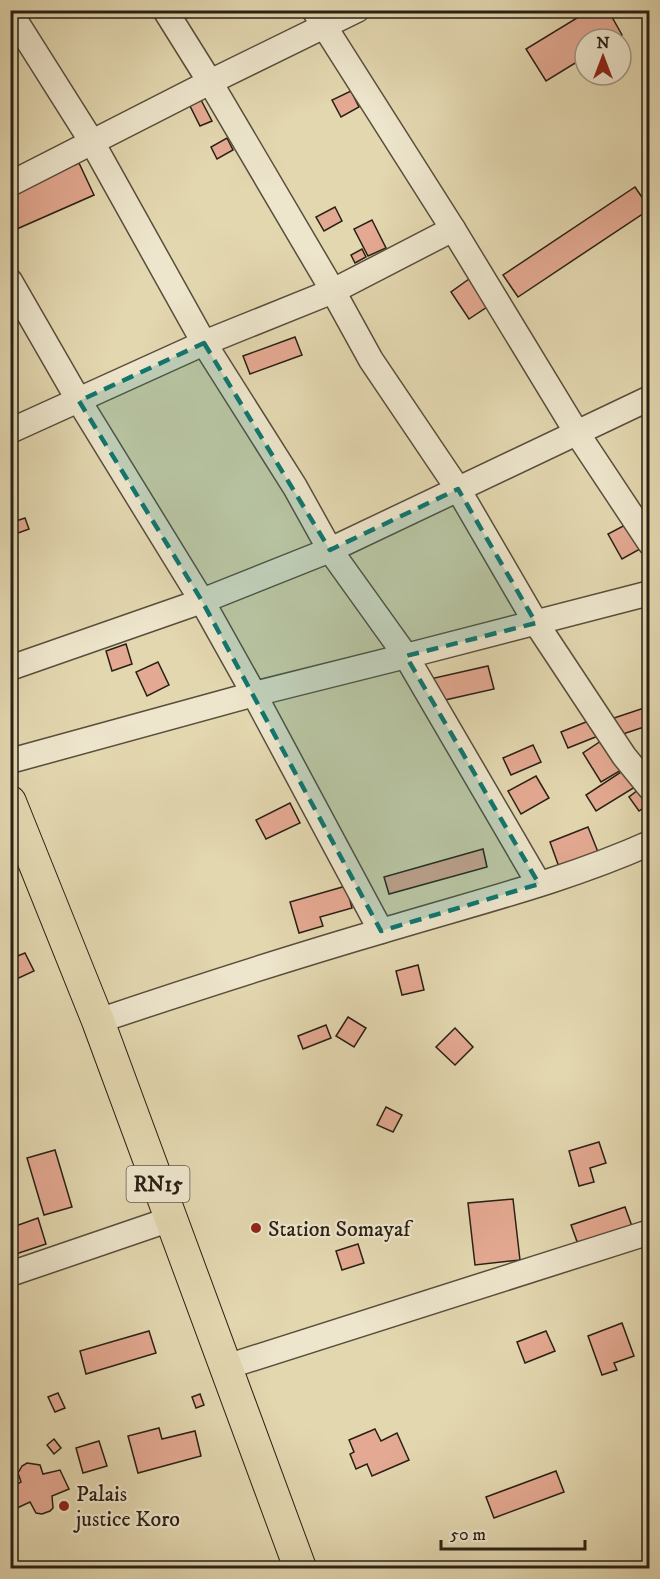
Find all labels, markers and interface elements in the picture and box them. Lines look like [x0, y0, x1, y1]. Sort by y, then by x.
north arrow [573, 27, 633, 87]
text: N [596, 33, 610, 53]
road number: RN15 [126, 1166, 190, 1202]
place label: Station Somayaf [268, 1216, 414, 1243]
marker: Station Somayaf [249, 1221, 263, 1235]
place label: Palais justice Koro [73, 1481, 180, 1533]
marker: Palais justice Koro [57, 1499, 71, 1513]
scale bar [441, 1513, 585, 1551]
text: 50 m [450, 1524, 486, 1546]

